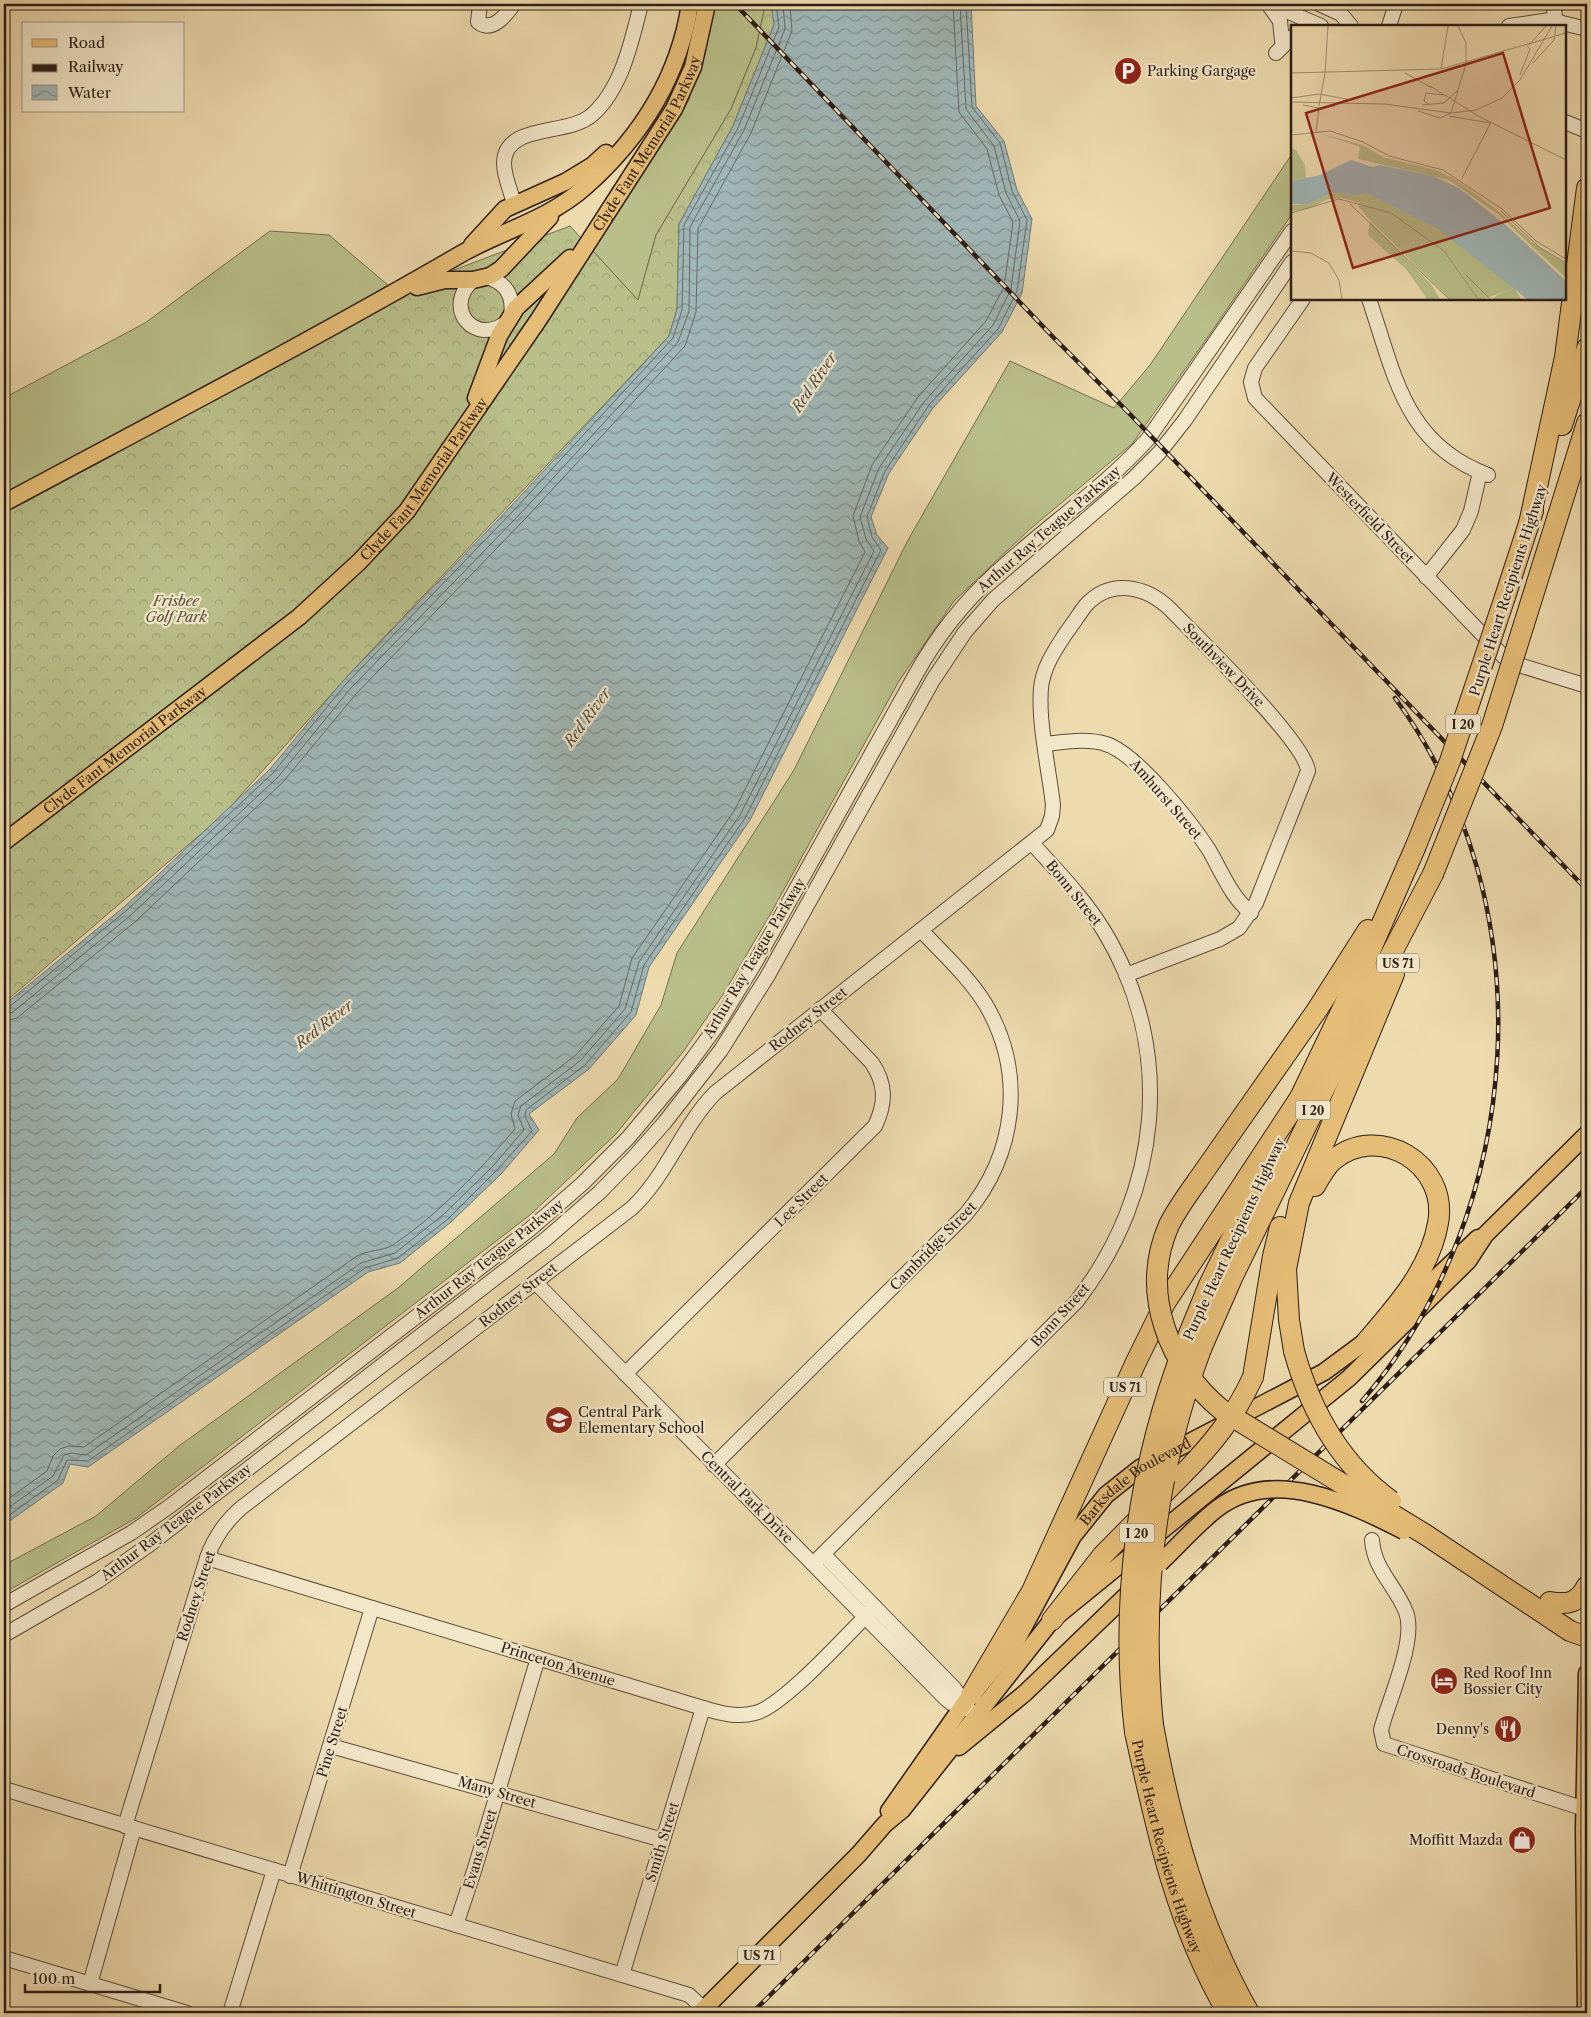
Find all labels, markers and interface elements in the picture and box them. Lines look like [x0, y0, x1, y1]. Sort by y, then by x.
legend [22, 22, 185, 112]
inset map [1291, 25, 1566, 300]
text: Road [68, 33, 105, 52]
street label: Clyde Fant Memorial Parkway [589, 54, 704, 235]
parking icon: Parking Gargage [1113, 56, 1143, 86]
text: Railway [68, 57, 124, 76]
place label: Parking Gargage [1147, 62, 1256, 80]
text: Water [67, 83, 112, 102]
water label: Red River [787, 348, 841, 416]
street label: Clyde Fant Memorial Parkway [356, 394, 492, 564]
street label: Arthur Ray Teague Parkway [973, 462, 1124, 597]
street label: Westerfield Street [1321, 468, 1418, 567]
street label: Purple Heart Recipients Highway [1465, 482, 1551, 698]
park label: Frisbee Golf Park [145, 592, 207, 626]
street label: Southview Drive [1179, 619, 1269, 711]
street label: Clyde Fant Memorial Parkway [40, 682, 210, 818]
water label: Red River [559, 683, 615, 751]
road number: I 20 [1446, 714, 1480, 734]
street label: Amhurst Street [1125, 754, 1206, 843]
street label: Bonn Street [1042, 857, 1106, 930]
street label: Arthur Ray Teague Parkway [698, 874, 809, 1042]
road number: US 71 [1377, 954, 1419, 972]
street label: Rodney Street [765, 983, 851, 1055]
water label: Red River [291, 995, 357, 1053]
road number: I 20 [1296, 1100, 1330, 1120]
street label: Purple Heart Recipients Highway [1179, 1135, 1289, 1343]
street label: Lee Street [771, 1169, 832, 1230]
street label: Arthur Ray Teague Parkway [410, 1195, 567, 1323]
street label: Cambridge Street [886, 1198, 980, 1294]
street label: Rodney Street [475, 1259, 561, 1331]
street label: Bonn Street [1027, 1279, 1093, 1350]
road number: US 71 [1104, 1378, 1146, 1396]
place label: Central Park Elementary School [578, 1403, 704, 1437]
school or university icon: Central Park Elementary School [544, 1405, 574, 1435]
street label: Barksdale Boulevard [1076, 1434, 1195, 1529]
street label: Central Park Drive [697, 1447, 797, 1547]
street label: Arthur Ray Teague Parkway [96, 1459, 255, 1585]
road number: I 20 [1120, 1524, 1154, 1542]
street label: Rodney Street [173, 1548, 219, 1644]
street label: Princeton Avenue [499, 1638, 617, 1690]
place label: Red Roof Inn Bossier City [1463, 1664, 1552, 1698]
hotel icon: Red Roof Inn Bossier City [1429, 1666, 1459, 1696]
street label: Pine Street [313, 1704, 351, 1780]
restaurant icon: Denny's [1493, 1714, 1523, 1744]
place label: Denny's [1436, 1720, 1489, 1738]
street label: Purple Heart Recipients Highway [1128, 1738, 1206, 1956]
street label: Crossroads Boulevard [1394, 1740, 1538, 1802]
street label: Many Street [456, 1772, 538, 1812]
street label: Smith Street [641, 1800, 683, 1884]
street label: Evans Street [459, 1807, 501, 1891]
shop icon: Moffitt Mazda [1507, 1825, 1537, 1855]
place label: Moffitt Mazda [1409, 1831, 1504, 1849]
street label: Whittington Street [293, 1868, 418, 1922]
road number: US 71 [738, 1946, 780, 1964]
scale bar [25, 1962, 160, 1994]
text: 100 m [32, 1969, 75, 1988]

